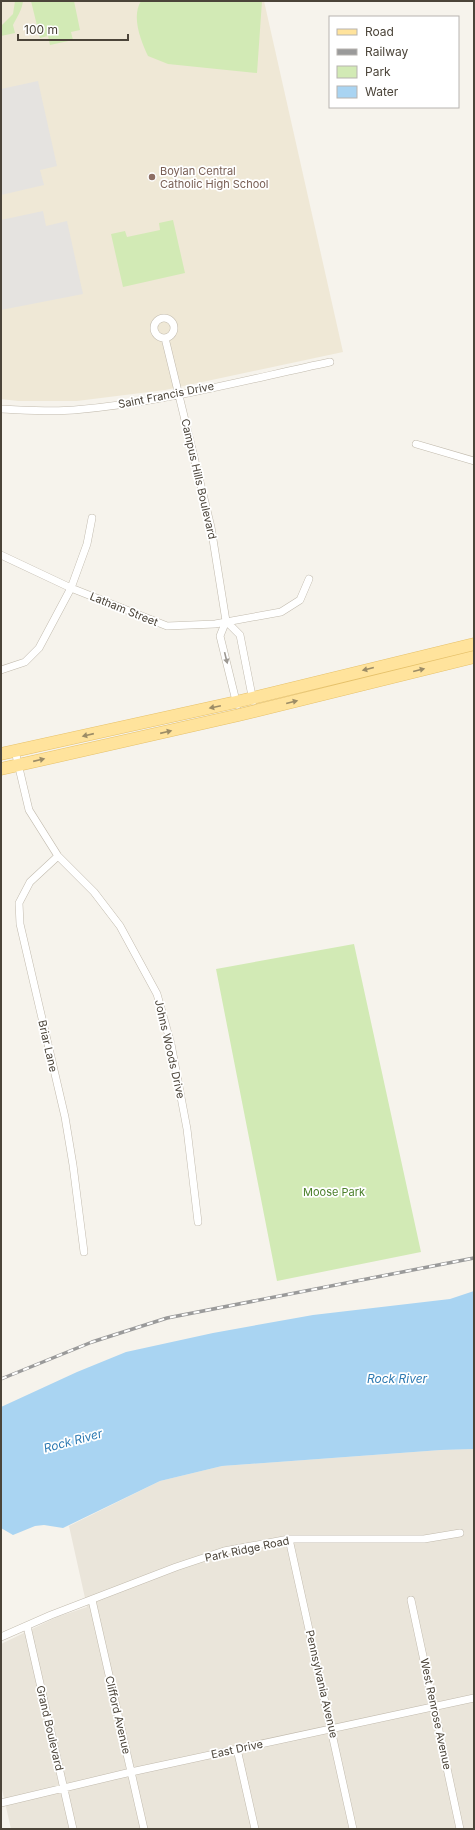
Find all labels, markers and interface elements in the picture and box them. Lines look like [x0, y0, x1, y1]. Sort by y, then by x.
scale bar [18, 16, 128, 42]
legend [329, 16, 459, 108]
text: 100 m [24, 22, 58, 37]
text: Road [365, 24, 394, 39]
text: Railway [365, 44, 409, 59]
text: Park [365, 64, 391, 79]
text: Water [365, 84, 399, 99]
place label: Boylan Central Catholic High School [160, 164, 269, 191]
marker: Boylan Central Catholic High School [147, 172, 157, 182]
street label: Saint Francis Drive [117, 379, 215, 411]
street label: Campus Hills Boulevard [178, 417, 220, 541]
street label: Latham Street [88, 589, 161, 629]
one-way arrow [223, 652, 229, 664]
one-way arrow [362, 666, 374, 672]
one-way arrow [412, 667, 425, 673]
one-way arrow [287, 699, 299, 705]
one-way arrow [208, 704, 221, 710]
one-way arrow [160, 728, 172, 734]
one-way arrow [81, 732, 94, 738]
one-way arrow [33, 757, 45, 763]
street label: Johns Woods Drive [152, 998, 188, 1100]
street label: Briar Lane [35, 1019, 61, 1073]
park label: Moose Park [303, 1185, 365, 1199]
water label: Rock River [367, 1371, 428, 1386]
water label: Rock River [42, 1425, 104, 1456]
street label: Park Ridge Road [204, 1533, 290, 1565]
street label: Pennsylvania Avenue [303, 1629, 341, 1739]
street label: West Renrose Avenue [417, 1657, 455, 1771]
street label: Clifford Avenue [102, 1675, 134, 1755]
street label: Grand Boulevard [33, 1684, 67, 1772]
street label: East Drive [210, 1737, 264, 1761]

